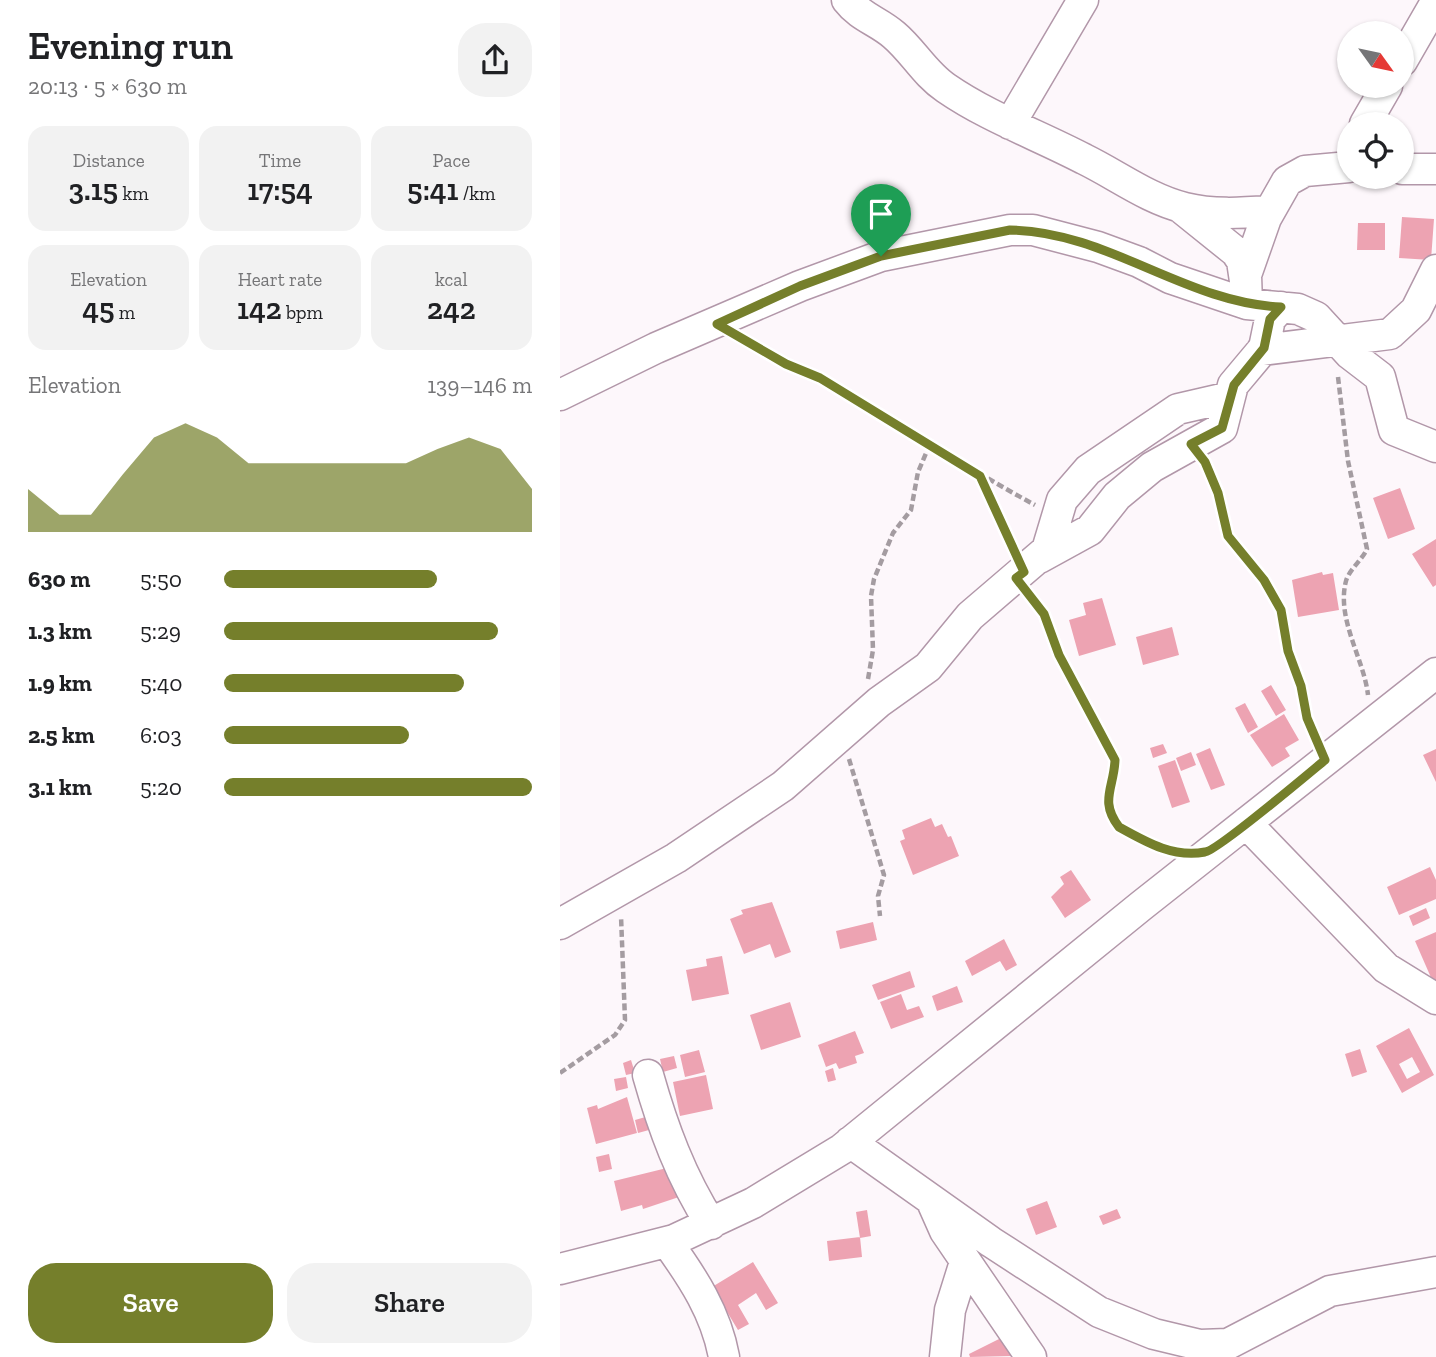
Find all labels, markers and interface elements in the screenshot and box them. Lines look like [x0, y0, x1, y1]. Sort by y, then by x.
north arrow [1337, 21, 1414, 98]
map controls [1337, 21, 1414, 189]
text: Evening run [28, 23, 233, 69]
button: share [458, 23, 532, 97]
text: 20:13 · 5 × 630 m [28, 72, 187, 100]
button: locate [1337, 112, 1414, 189]
text: Distance [73, 149, 145, 172]
text: Time [259, 149, 301, 172]
text: Pace [432, 149, 470, 172]
text: 3.15 [69, 172, 118, 208]
text: 17:54 [247, 172, 313, 208]
text: 5:41 [407, 172, 458, 208]
text: km [118, 182, 149, 205]
text: /km [458, 182, 496, 205]
pin [851, 184, 911, 256]
icon: arrive [862, 195, 900, 233]
text: Elevation [70, 268, 147, 291]
text: Heart rate [238, 268, 322, 291]
text: kcal [435, 268, 468, 291]
text: 45 [82, 291, 114, 327]
text: 142 [237, 291, 282, 327]
text: 242 [427, 291, 476, 327]
text: m [114, 301, 135, 324]
text: bpm [282, 301, 323, 324]
text: Elevation [28, 371, 121, 399]
text: 139–146 m [427, 371, 532, 399]
text: 630 m [28, 565, 90, 593]
text: 5:50 [140, 565, 182, 593]
text: 1.3 km [28, 617, 92, 645]
text: 5:29 [140, 617, 181, 645]
text: 1.9 km [28, 669, 92, 697]
text: 5:40 [140, 669, 183, 697]
text: 2.5 km [28, 721, 95, 749]
text: 6:03 [140, 721, 182, 749]
text: 3.1 km [28, 773, 92, 801]
text: 5:20 [140, 773, 182, 801]
button: Save [28, 1263, 273, 1343]
button: Share [287, 1263, 532, 1343]

